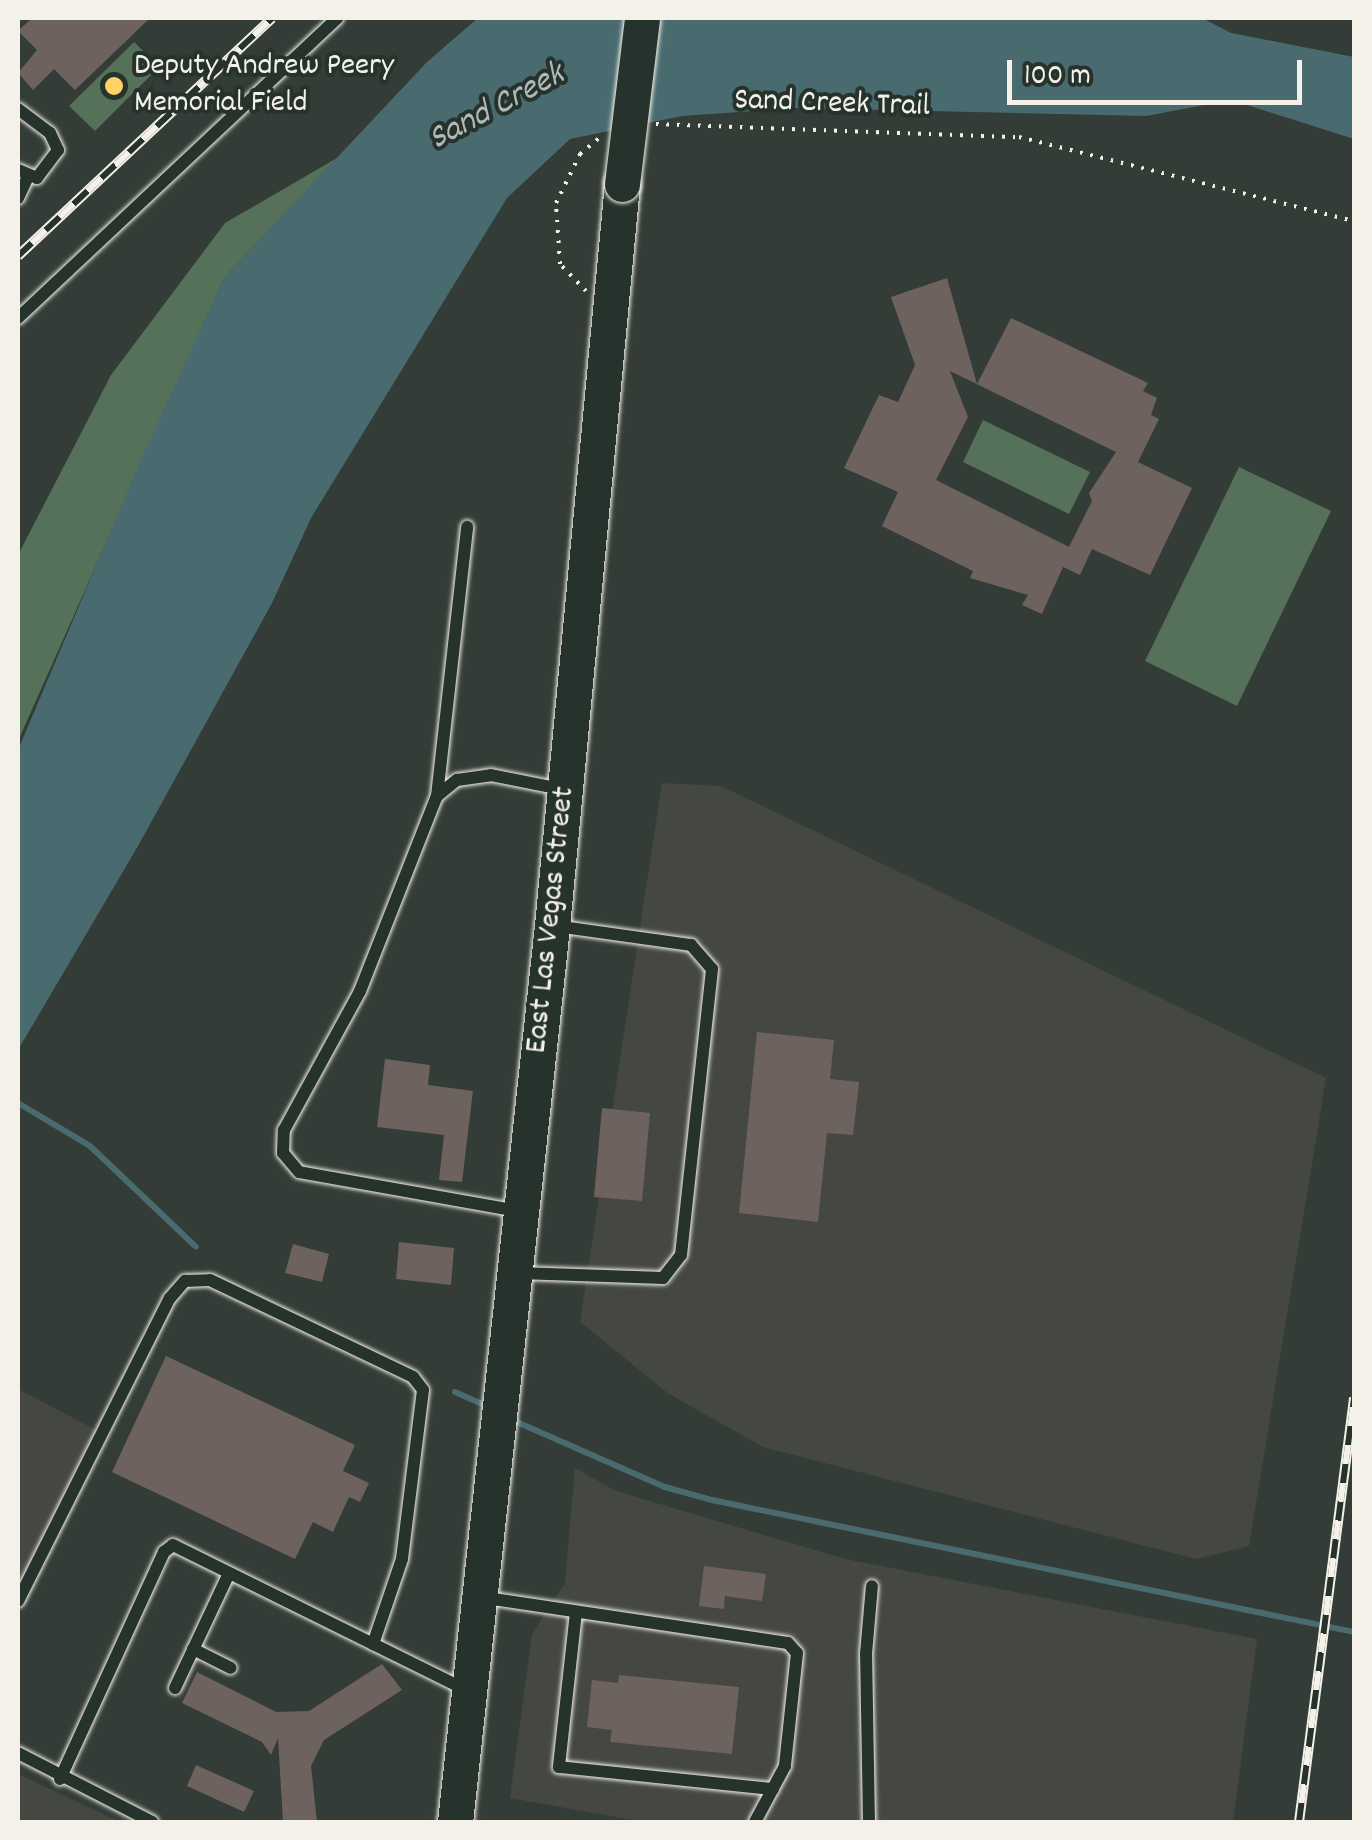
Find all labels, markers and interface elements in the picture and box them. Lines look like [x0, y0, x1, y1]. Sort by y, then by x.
scale bar [1012, 40, 1307, 102]
place label: Deputy Andrew Peery Memorial Field [134, 49, 394, 124]
water label: Sand Creek [422, 55, 572, 161]
text: 100 m [1024, 56, 1091, 99]
marker: Deputy Andrew Peery Memorial Field [103, 75, 125, 97]
street label: Sand Creek Trail [734, 82, 930, 128]
street label: East Las Vegas Street [519, 785, 585, 1055]

